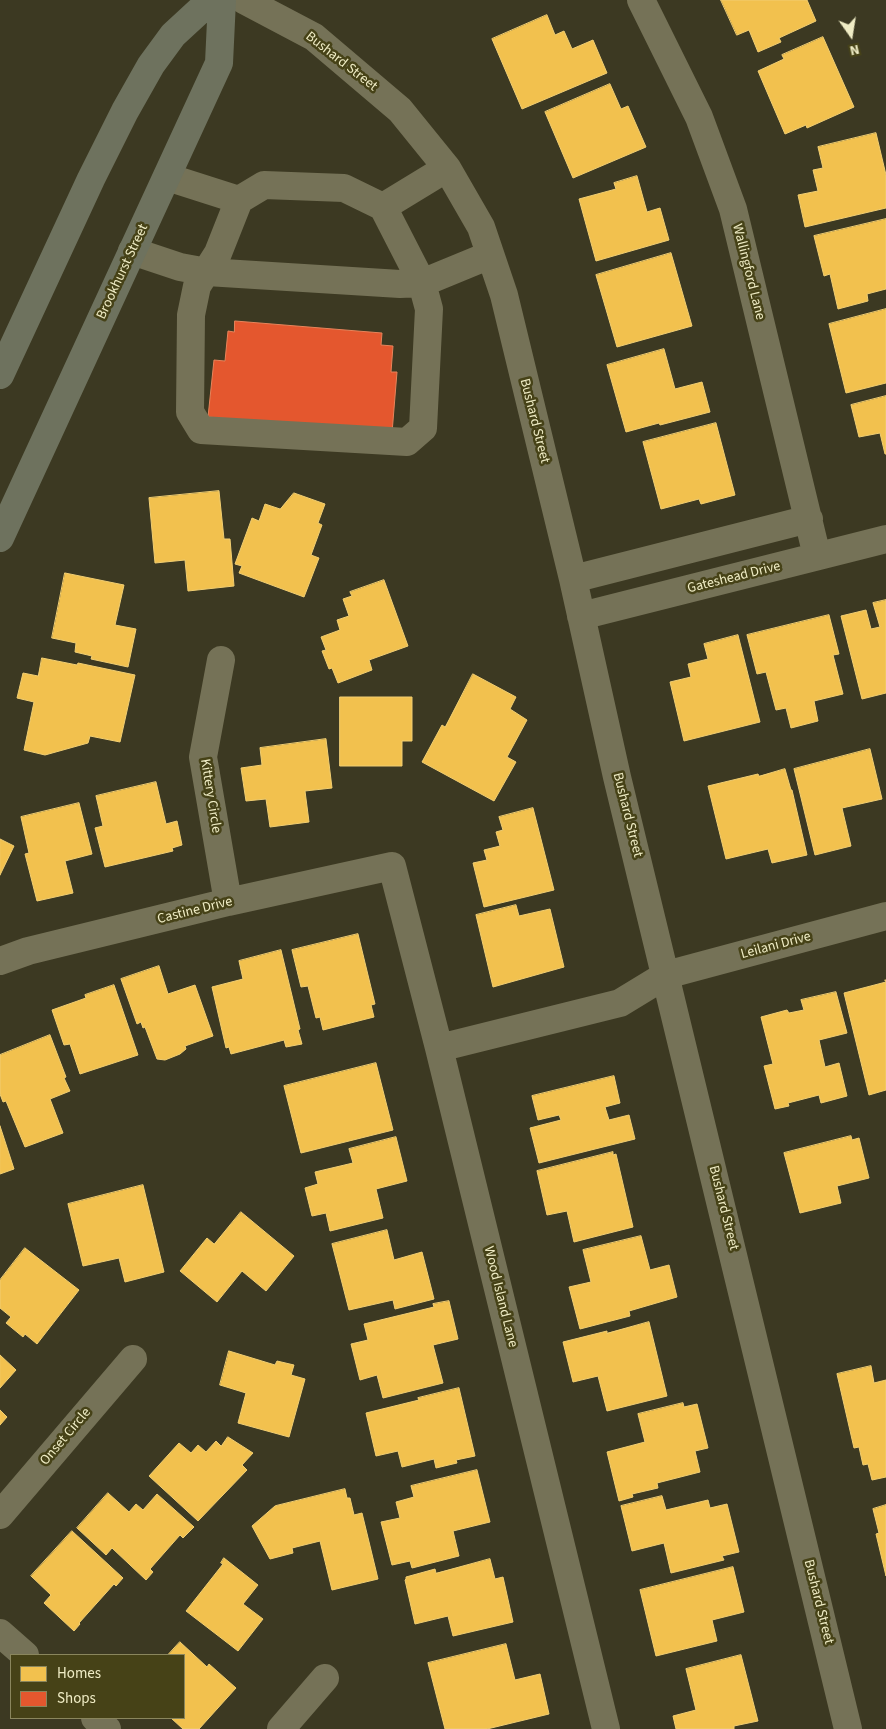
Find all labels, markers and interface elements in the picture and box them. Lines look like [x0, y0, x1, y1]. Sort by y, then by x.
north arrow [826, 10, 876, 60]
street label: Bushard Street [302, 29, 380, 95]
text: N [848, 39, 861, 60]
street label: Brookhurst Street [94, 222, 152, 322]
street label: Wallingford Lane [728, 222, 768, 322]
street label: Bushard Street [515, 377, 553, 465]
street label: Gateshead Drive [686, 558, 782, 598]
street label: Kittery Circle [196, 758, 224, 834]
street label: Bushard Street [608, 771, 646, 859]
street label: Castine Drive [156, 894, 234, 928]
street label: Leilani Drive [739, 929, 813, 963]
street label: Bushard Street [704, 1164, 742, 1252]
street label: Wood Island Lane [479, 1245, 521, 1349]
street label: Onset Circle [37, 1405, 95, 1469]
street label: Bushard Street [799, 1558, 837, 1646]
legend [10, 1654, 185, 1719]
text: Homes [57, 1663, 101, 1684]
text: Shops [57, 1688, 96, 1709]

